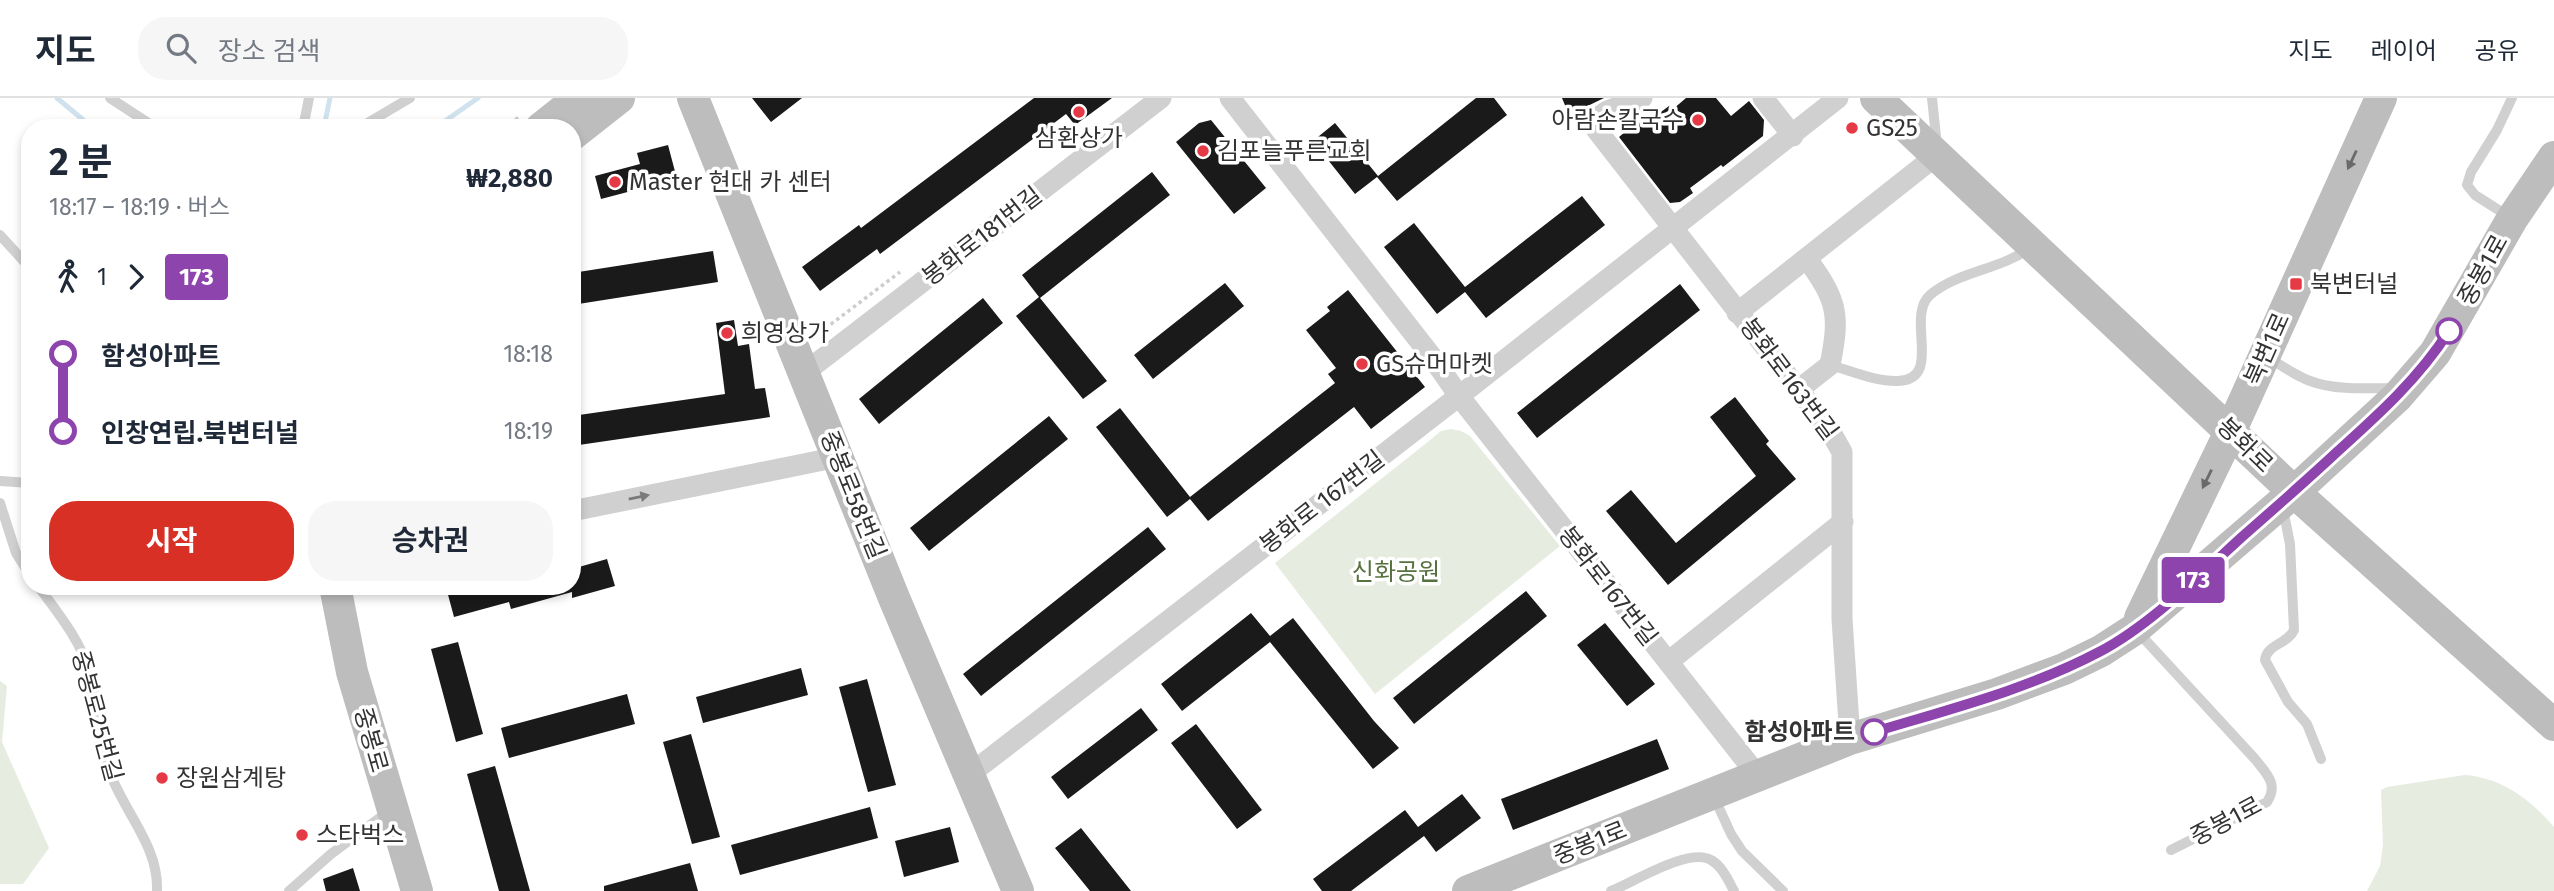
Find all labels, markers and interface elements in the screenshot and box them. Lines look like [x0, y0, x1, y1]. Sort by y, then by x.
search box [138, 17, 628, 80]
icon: search [162, 29, 200, 67]
text: 지도 [35, 31, 96, 71]
text: 장소 검색 [218, 36, 320, 67]
text: 지도 [2288, 37, 2333, 65]
text: 레이어 [2371, 37, 2437, 65]
text: 공유 [2475, 37, 2519, 65]
marker: 삼환상가 [1071, 104, 1087, 120]
place label: 아람손칼국수 [1552, 106, 1684, 134]
marker: 아람손칼국수 [1690, 112, 1706, 128]
place label: GS25 [1866, 114, 1918, 142]
marker: GS25 [1844, 120, 1860, 136]
place label: 삼환상가 [1035, 124, 1123, 152]
place label: 김포늘푸른교회 [1217, 137, 1372, 165]
text: 2 분 [49, 139, 113, 185]
marker: 김포늘푸른교회 [1195, 143, 1211, 159]
one-way arrow [2346, 150, 2358, 170]
text: ₩2,880 [466, 163, 553, 194]
place label: Master 현대 카 센터 [629, 168, 832, 196]
marker: Master 현대 카 센터 [607, 174, 623, 190]
street label: 봉화로181번길 [917, 181, 1047, 291]
text: 18:17 – 18:19 · 버스 [49, 193, 230, 221]
street label: 중봉1로 [2452, 230, 2514, 310]
icon: walk [49, 258, 87, 296]
icon: forward [117, 258, 155, 296]
text: 1 [97, 263, 107, 291]
text: 173 [179, 263, 214, 291]
place label: 북변터널 [2310, 270, 2398, 298]
marker: 북변터널 [2288, 276, 2304, 292]
street label: 북변1로 [2239, 308, 2295, 390]
street label: 봉화로163번길 [1734, 313, 1844, 445]
unlabelled marker [2436, 318, 2462, 344]
place label: 희영상가 [741, 319, 829, 347]
marker: 희영상가 [719, 325, 735, 341]
text: 18:18 [503, 340, 553, 368]
text: 함성아파트 [101, 341, 221, 372]
place label: GS슈머마켓 [1376, 350, 1493, 378]
marker: GS슈머마켓 [1354, 356, 1370, 372]
street label: 봉화로 [2211, 412, 2279, 478]
text: 18:19 [504, 417, 553, 445]
text: 인창연립.북변터널 [101, 418, 299, 449]
street label: 중봉로58번길 [815, 427, 891, 563]
street label: 봉화로 167번길 [1254, 445, 1390, 559]
one-way arrow [2202, 469, 2213, 489]
one-way arrow [628, 492, 650, 503]
button: 시작 [49, 501, 294, 581]
button: 승차권 [308, 501, 553, 581]
street label: 봉화로167번길 [1553, 521, 1663, 651]
line badge: 173 [2153, 557, 2233, 603]
park label: 신화공원 [1352, 558, 1440, 586]
text: 173 [2176, 566, 2210, 594]
street label: 중봉로25번길 [66, 648, 128, 784]
street label: 중봉로 [348, 704, 394, 776]
place label: 함성아파트 [1745, 718, 1855, 746]
marker: 함성아파트 [1861, 719, 1887, 745]
place label: 장원삼계탕 [176, 764, 286, 792]
marker: 장원삼계탕 [154, 770, 170, 786]
street label: 중봉1로 [2186, 791, 2266, 851]
street label: 중봉1로 [1549, 816, 1631, 870]
place label: 스타벅스 [316, 821, 404, 849]
marker: 스타벅스 [294, 827, 310, 843]

